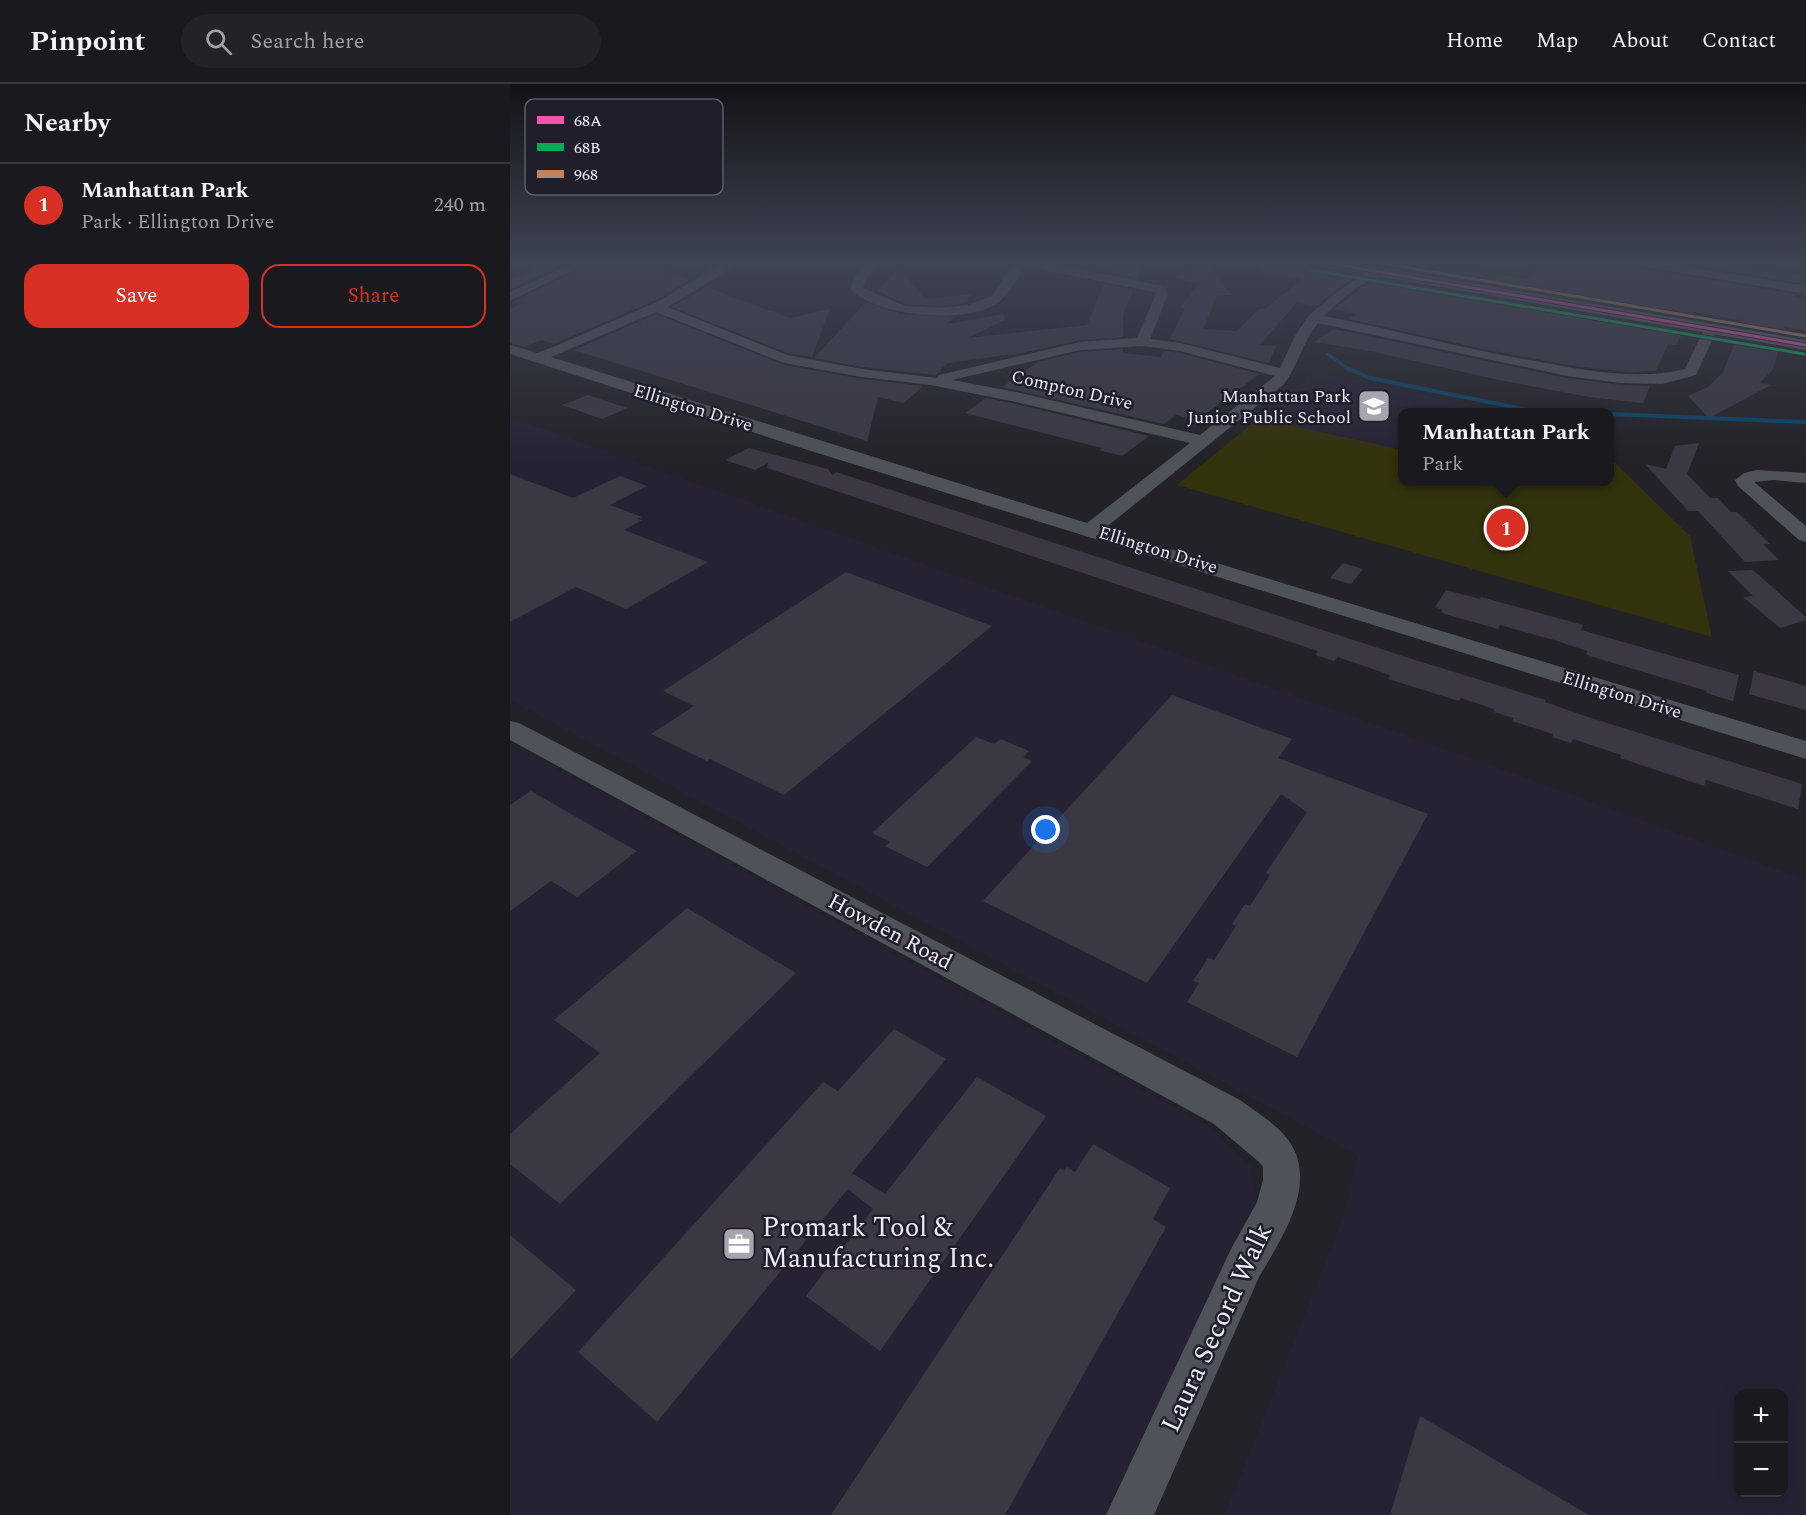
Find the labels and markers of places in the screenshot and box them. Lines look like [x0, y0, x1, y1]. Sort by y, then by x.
place label: Manhattan Park Junior Public School [1187, 383, 1351, 431]
school or university icon: Manhattan Park Junior Public School [1356, 388, 1392, 424]
pin: 1 [1486, 506, 1526, 550]
place label: Promark Tool & Manufacturing Inc. [762, 1207, 994, 1280]
office icon: Promark Tool & Manufacturing Inc. [721, 1226, 757, 1262]

